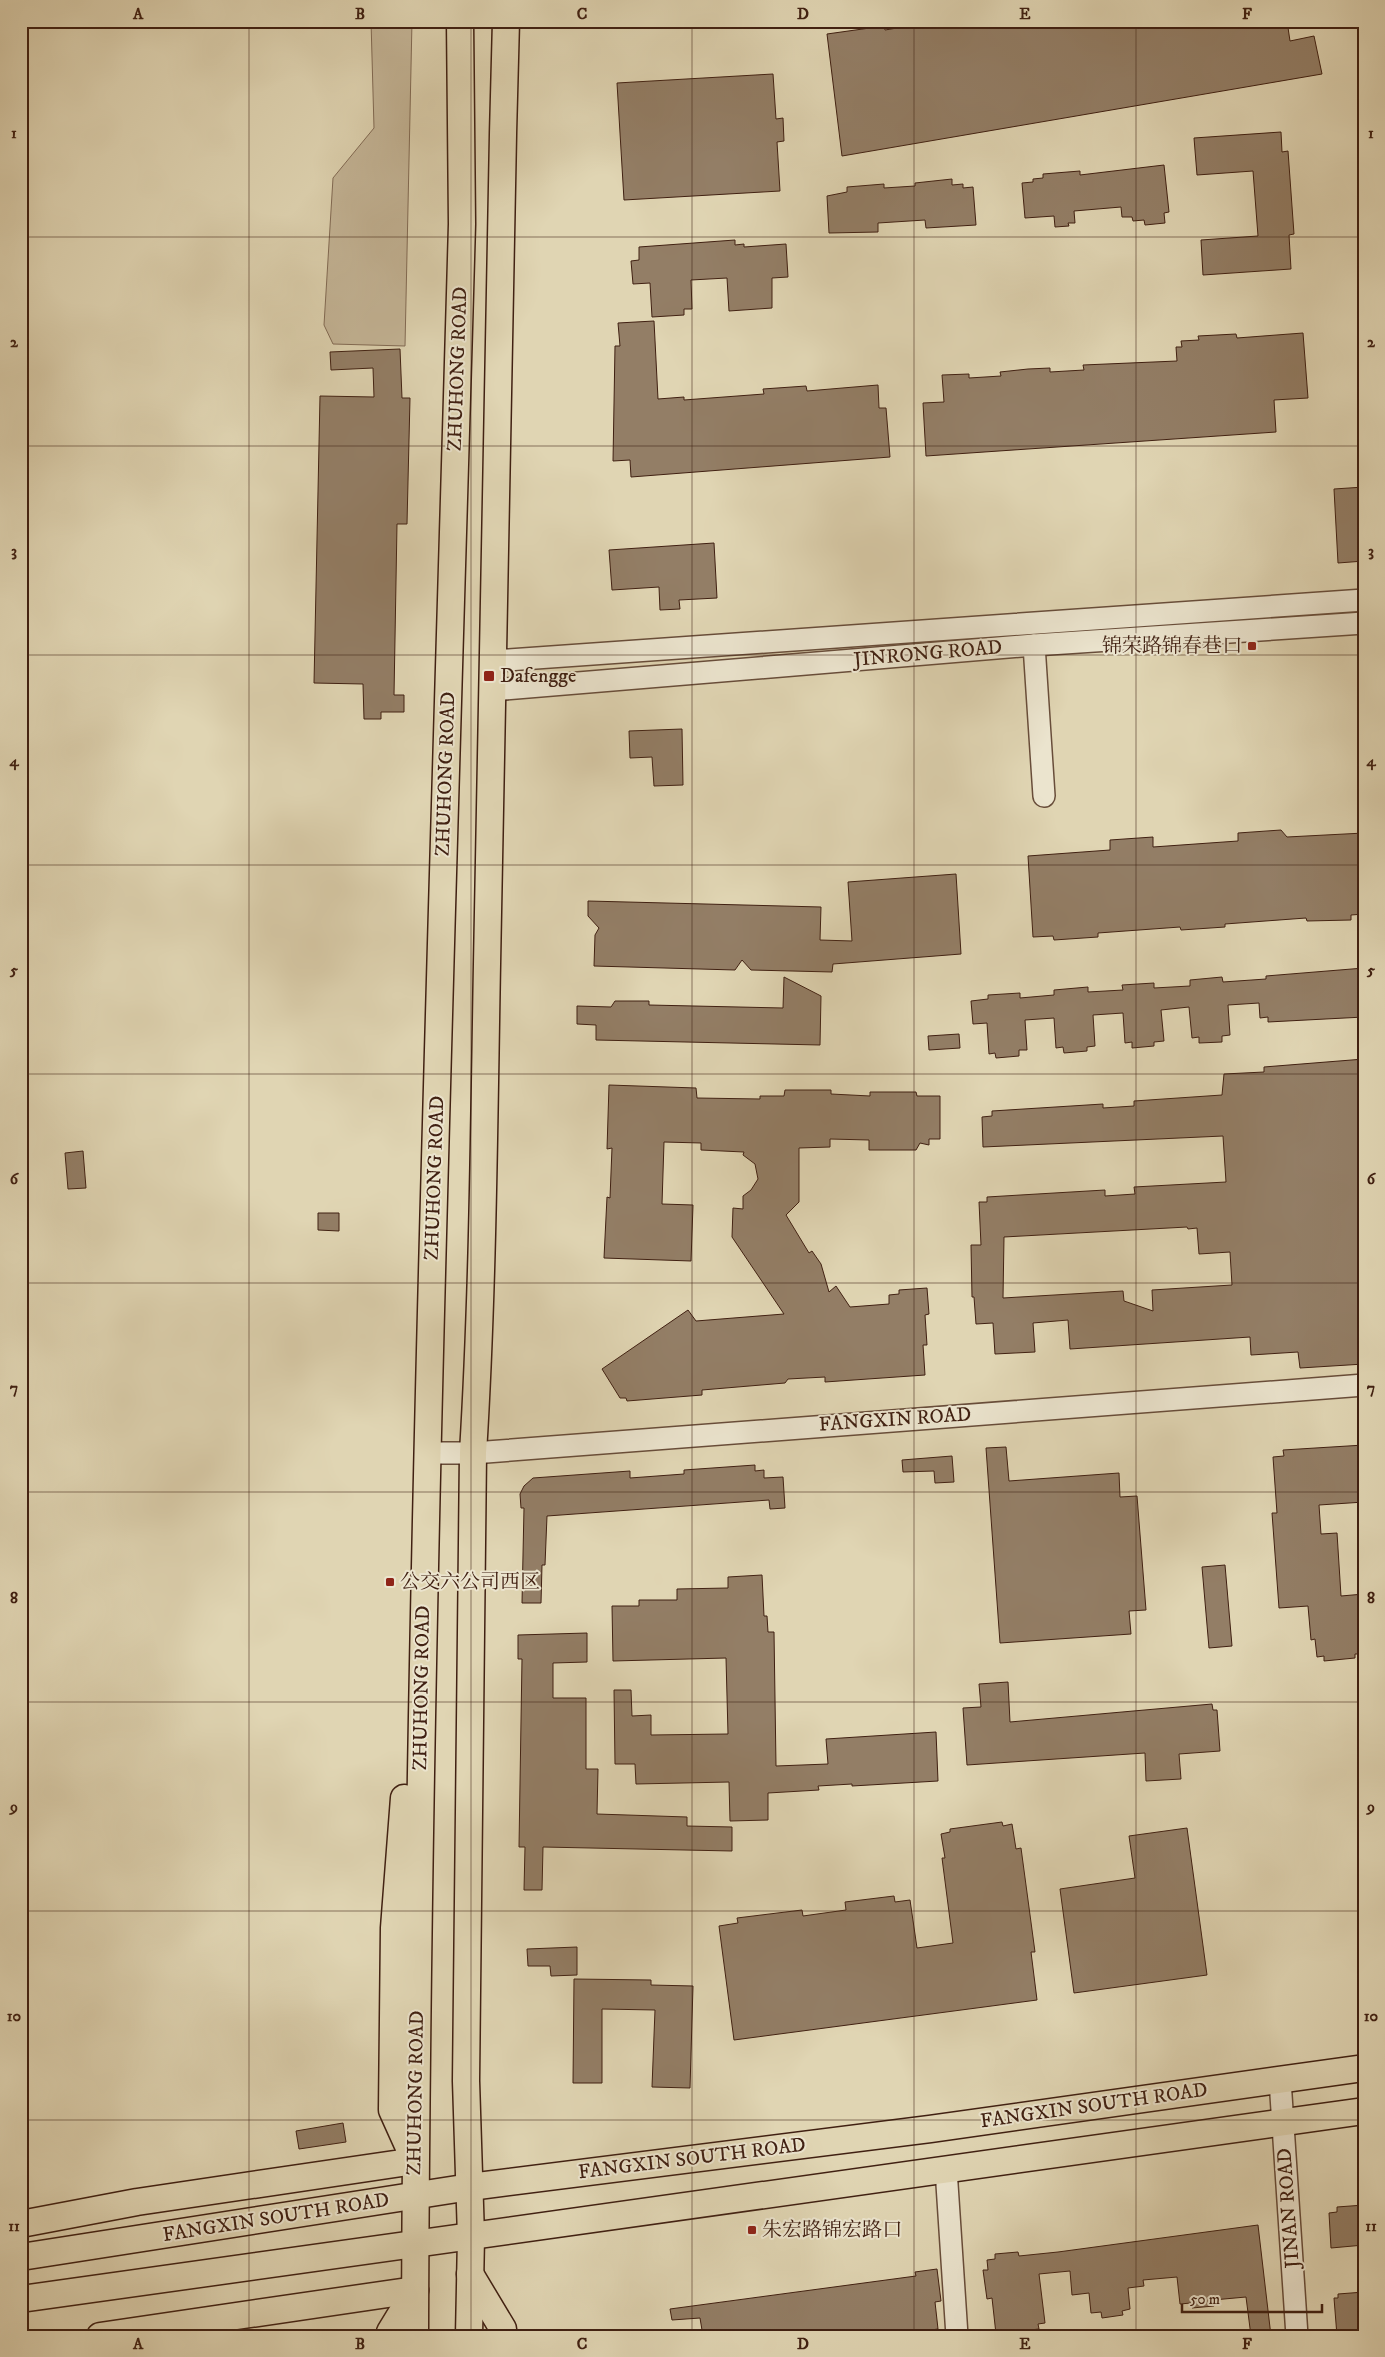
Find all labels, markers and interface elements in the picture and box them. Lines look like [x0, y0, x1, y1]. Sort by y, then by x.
text: A [132, 4, 144, 24]
text: B [355, 4, 365, 24]
text: C [577, 4, 587, 24]
text: D [797, 4, 809, 24]
text: E [1019, 4, 1031, 24]
text: F [1242, 4, 1252, 24]
text: 1 [11, 123, 17, 143]
text: 1 [1368, 123, 1374, 143]
street label: ZHUHONG ROAD [443, 286, 473, 452]
text: 2 [10, 332, 19, 352]
text: 2 [1367, 332, 1376, 352]
text: 3 [11, 541, 17, 561]
text: 3 [1368, 541, 1374, 561]
place label: 锦荣路锦春巷口 [1102, 634, 1242, 659]
street label: JINRONG ROAD [851, 635, 1003, 673]
marker: 锦荣路锦春巷口 [1246, 640, 1258, 652]
place label: Dafengge [500, 664, 576, 689]
marker: Dafengge [482, 669, 496, 683]
street label: ZHUHONG ROAD [431, 691, 461, 857]
text: 4 [8, 751, 19, 771]
text: 4 [1365, 751, 1376, 771]
text: 5 [9, 960, 18, 980]
text: 5 [1366, 960, 1375, 980]
street label: ZHUHONG ROAD [420, 1095, 450, 1261]
text: 6 [10, 1169, 20, 1189]
text: 6 [1367, 1169, 1377, 1189]
text: 7 [10, 1378, 18, 1398]
text: 7 [1367, 1378, 1375, 1398]
street label: FANGXIN ROAD [818, 1402, 972, 1438]
place label: 公交六公司西区 [400, 1570, 540, 1595]
marker: 公交六公司西区 [384, 1576, 396, 1588]
text: 8 [10, 1588, 18, 1608]
text: 8 [1367, 1588, 1375, 1608]
street label: ZHUHONG ROAD [408, 1605, 436, 1771]
text: 9 [9, 1797, 18, 1817]
text: 9 [1366, 1797, 1375, 1817]
text: 10 [7, 2006, 22, 2026]
text: 10 [1364, 2006, 1379, 2026]
street label: ZHUHONG ROAD [402, 2010, 430, 2176]
street label: FANGXIN SOUTH ROAD [979, 2078, 1209, 2134]
street label: FANGXIN SOUTH ROAD [577, 2133, 807, 2185]
street label: JINAN ROAD [1272, 2147, 1306, 2271]
street label: FANGXIN SOUTH ROAD [161, 2188, 391, 2248]
text: 11 [8, 2216, 20, 2236]
text: 11 [1365, 2216, 1377, 2236]
place label: 朱宏路锦宏路口 [762, 2218, 902, 2243]
marker: 朱宏路锦宏路口 [746, 2224, 758, 2236]
scale bar [1182, 2282, 1322, 2314]
text: 50 m [1190, 2290, 1220, 2309]
text: A [132, 2334, 144, 2354]
text: B [355, 2334, 365, 2354]
text: C [577, 2334, 587, 2354]
text: D [797, 2334, 809, 2354]
text: E [1019, 2334, 1031, 2354]
text: F [1242, 2334, 1252, 2354]

